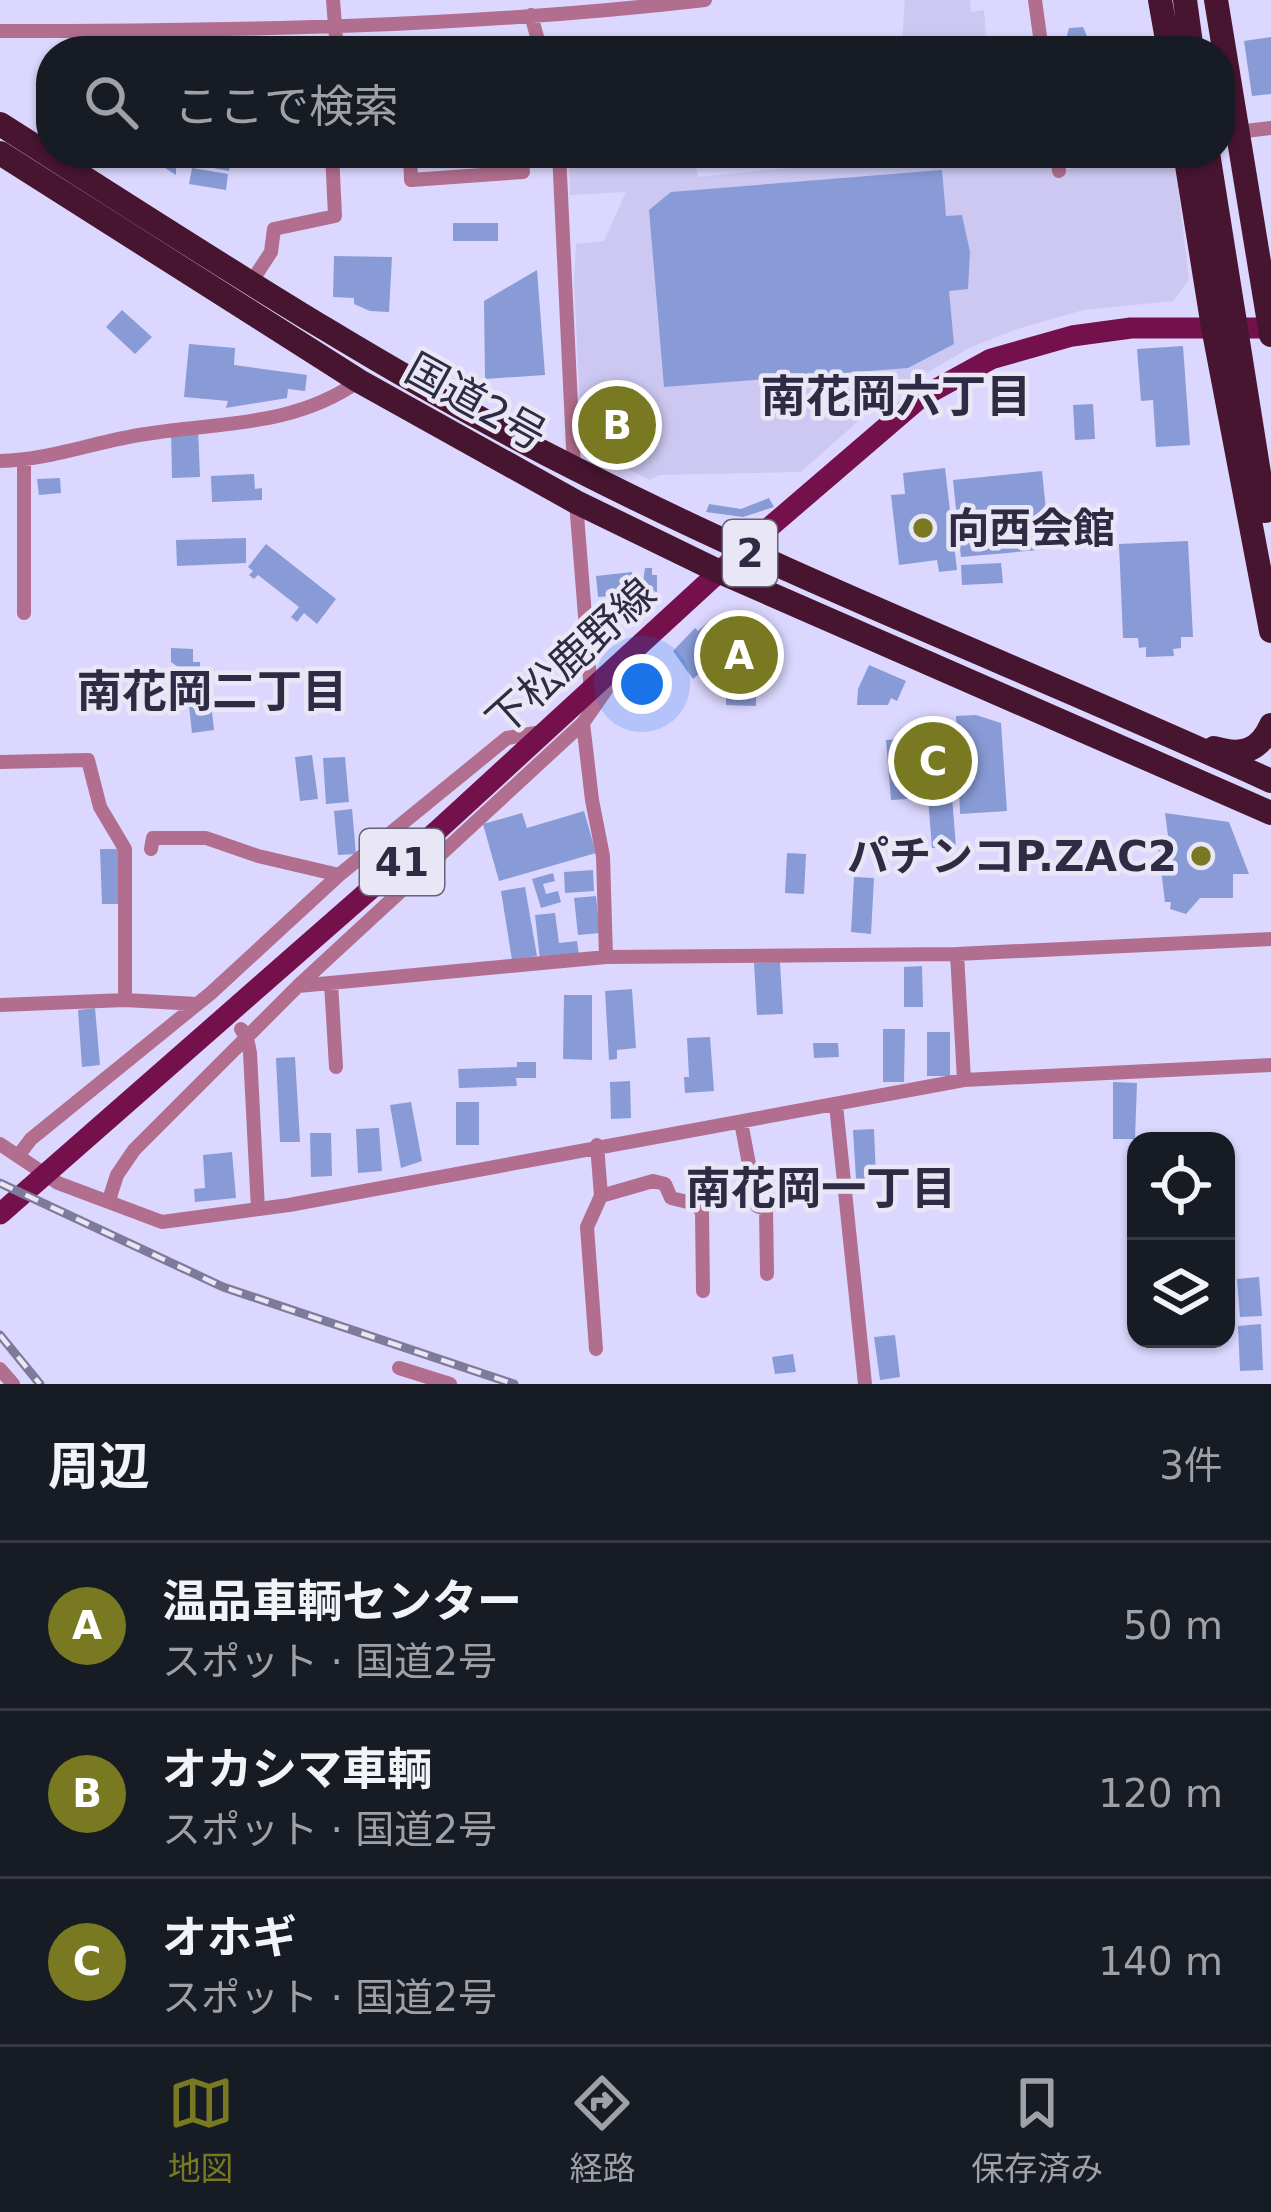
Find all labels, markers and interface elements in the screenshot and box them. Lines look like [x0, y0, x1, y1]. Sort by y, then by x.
search box [36, 36, 1235, 168]
icon: search [78, 69, 144, 135]
text: ここで検索 [174, 80, 399, 133]
street label: 国道2号 [397, 344, 555, 460]
district label: 南花岡六丁目 [761, 370, 1031, 423]
pin: B [578, 380, 656, 470]
place label: 向西会館 [947, 504, 1115, 553]
marker: 向西会館 [910, 515, 936, 541]
road number: 2 [723, 520, 777, 586]
street label: 下松鹿野線 [477, 569, 665, 745]
pin: A [700, 610, 778, 700]
your location [612, 654, 672, 714]
district label: 南花岡二丁目 [77, 665, 347, 718]
pin: C [894, 716, 972, 806]
road number: 41 [360, 829, 444, 895]
place label: パチンコP.ZAC2 [847, 832, 1177, 881]
marker: パチンコP.ZAC2 [1188, 843, 1214, 869]
map controls [1127, 1132, 1235, 1348]
button: locate [1127, 1132, 1235, 1240]
district label: 南花岡一丁目 [686, 1162, 956, 1215]
button: layers [1127, 1240, 1235, 1348]
text: 周辺 [48, 1437, 150, 1496]
text: 3件 [1159, 1443, 1223, 1488]
text: 温品車輌センター [162, 1575, 522, 1628]
text: A [72, 1603, 102, 1648]
text: 50 m [1123, 1603, 1223, 1648]
text: スポット · 国道2号 [162, 1639, 497, 1684]
text: オカシマ車輌 [162, 1743, 432, 1796]
text: B [72, 1771, 102, 1816]
text: 120 m [1098, 1771, 1223, 1816]
text: スポット · 国道2号 [162, 1807, 497, 1852]
text: オホギ [162, 1911, 297, 1964]
text: C [73, 1939, 101, 1984]
text: 140 m [1098, 1939, 1223, 1984]
text: スポット · 国道2号 [162, 1975, 497, 2020]
tab: 地図 [168, 2070, 234, 2190]
tab: 経路 [569, 2070, 635, 2190]
tab: 保存済み [971, 2070, 1103, 2190]

